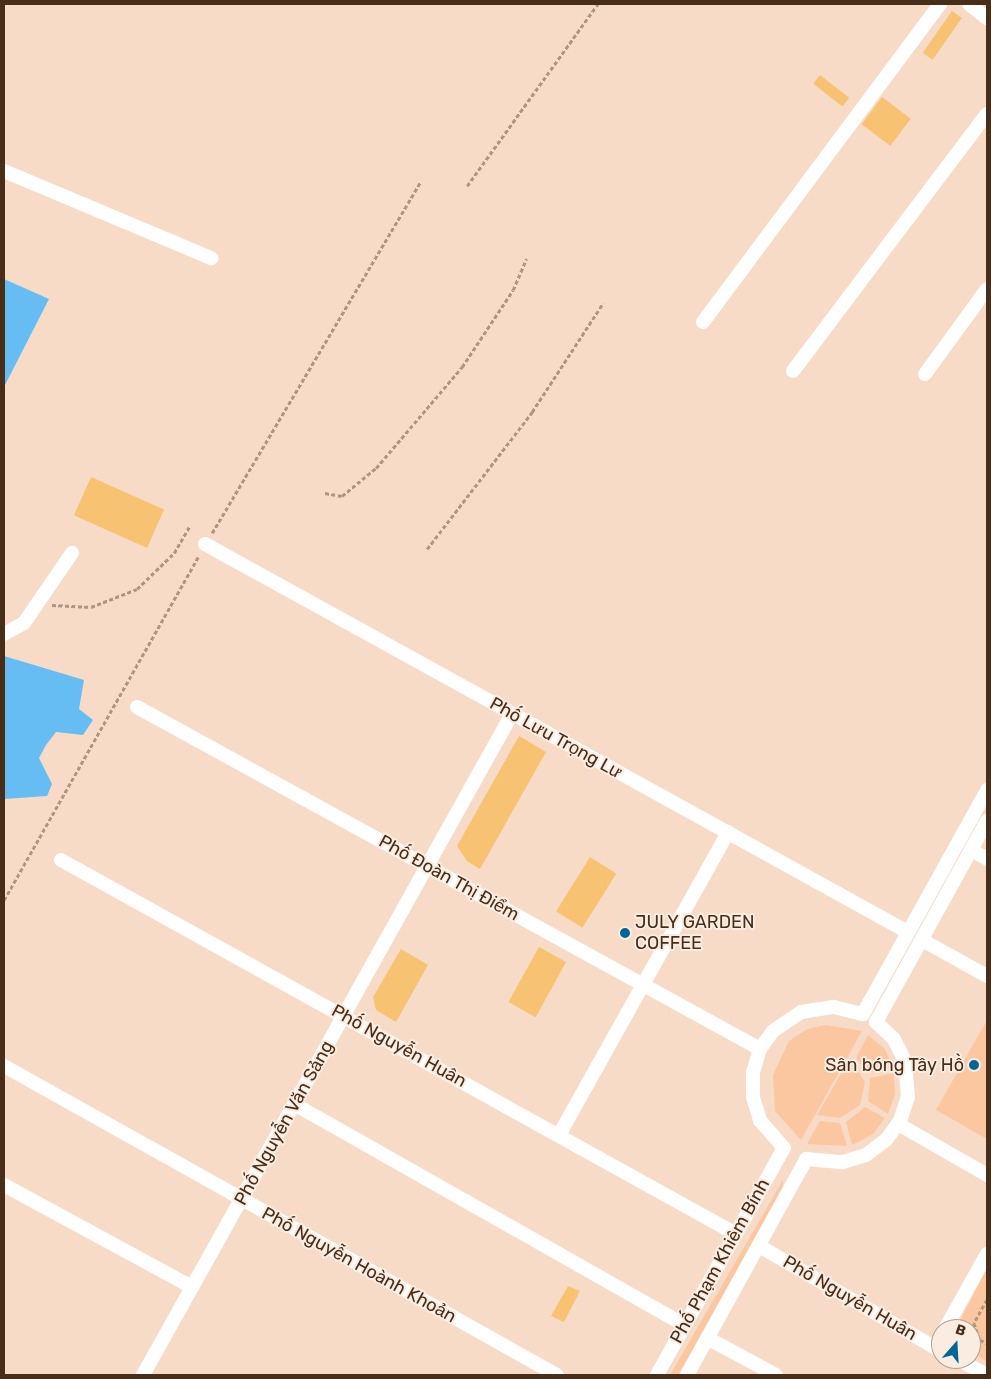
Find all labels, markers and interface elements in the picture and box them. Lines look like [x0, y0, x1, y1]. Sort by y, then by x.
street label: Phố Lưu Trọng Lư [486, 692, 626, 784]
street label: Phố Đoàn Thị Điểm [375, 830, 523, 926]
place label: JULY GARDEN COFFEE [635, 912, 755, 954]
marker: JULY GARDEN COFFEE [619, 927, 631, 939]
street label: Phố Nguyễn Huân [328, 1000, 470, 1092]
street label: Phố Nguyễn Văn Sảng [230, 1037, 338, 1209]
place label: Sân bóng Tây Hồ [824, 1054, 964, 1076]
marker: Sân bóng Tây Hồ [968, 1059, 980, 1071]
street label: Phố Phạm Khiêm Bính [666, 1175, 774, 1347]
street label: Phố Nguyễn Hoành Khoản [258, 1203, 460, 1327]
street label: Phố Nguyễn Huân [779, 1251, 921, 1345]
north arrow [931, 1319, 981, 1369]
text: B [953, 1321, 968, 1340]

